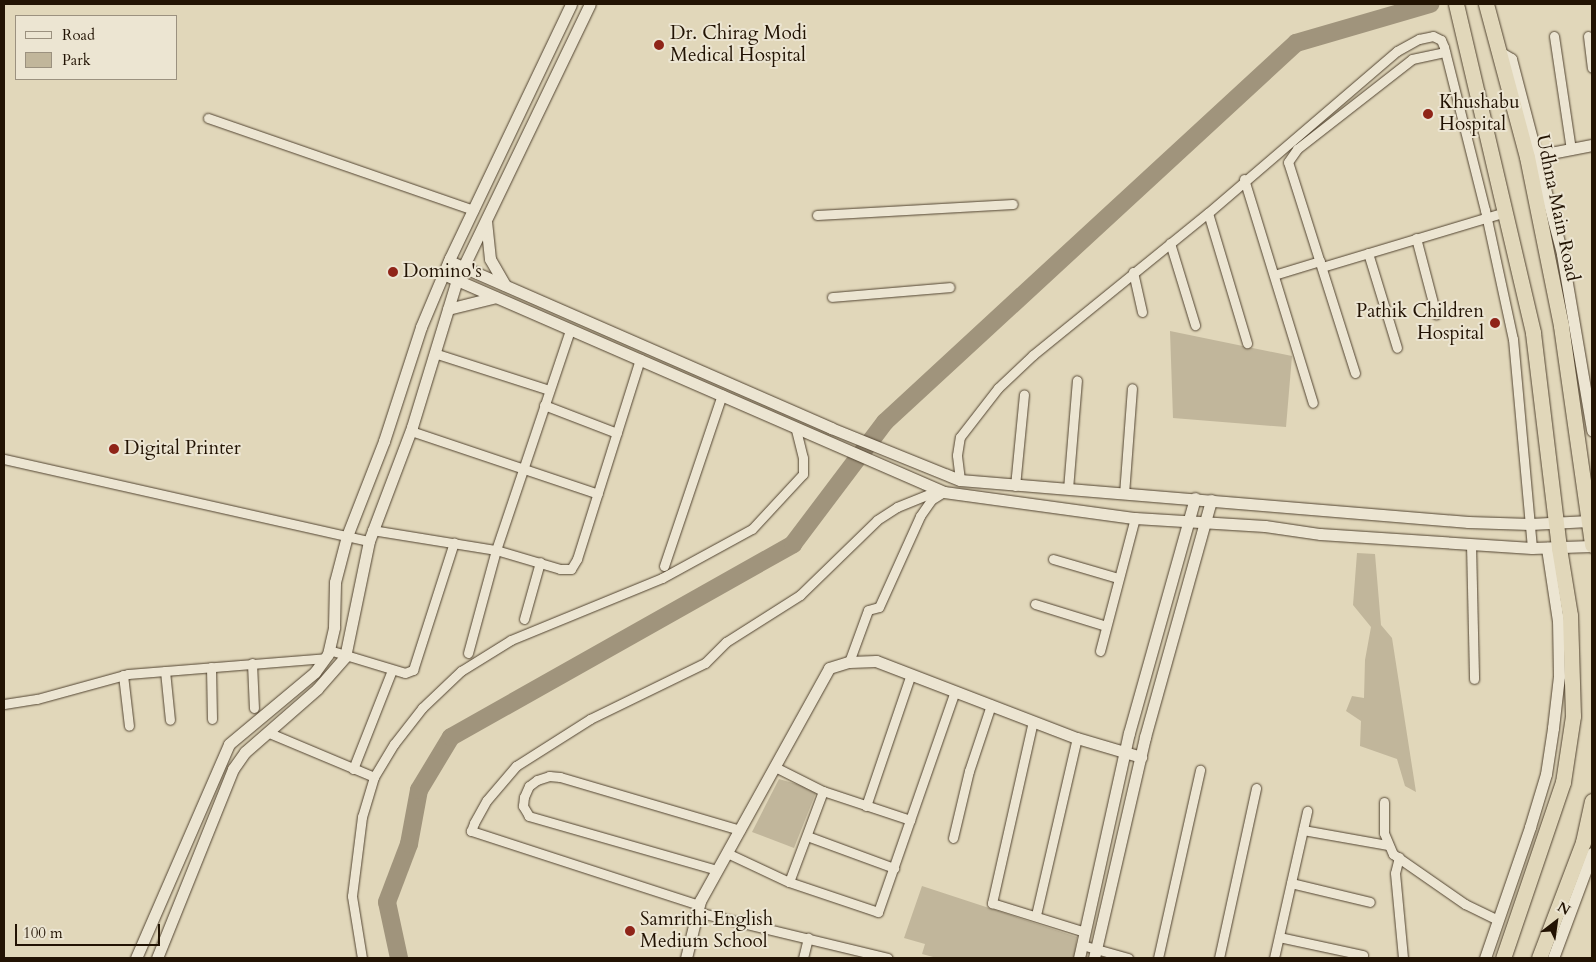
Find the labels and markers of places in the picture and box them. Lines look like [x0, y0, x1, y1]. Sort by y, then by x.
place label: Dr. Chirag Modi Medical Hospital [670, 23, 807, 67]
marker: Dr. Chirag Modi Medical Hospital [652, 38, 666, 52]
place label: Khushabu Hospital [1439, 92, 1520, 136]
marker: Khushabu Hospital [1421, 107, 1435, 121]
place label: Domino's [403, 261, 482, 283]
marker: Domino's [387, 266, 399, 278]
place label: Pathik Children Hospital [1356, 301, 1484, 345]
marker: Pathik Children Hospital [1488, 316, 1502, 330]
place label: Digital Printer [124, 438, 241, 460]
marker: Digital Printer [108, 443, 120, 455]
place label: Samrithi English Medium School [640, 909, 773, 953]
marker: Samrithi English Medium School [624, 925, 636, 937]

